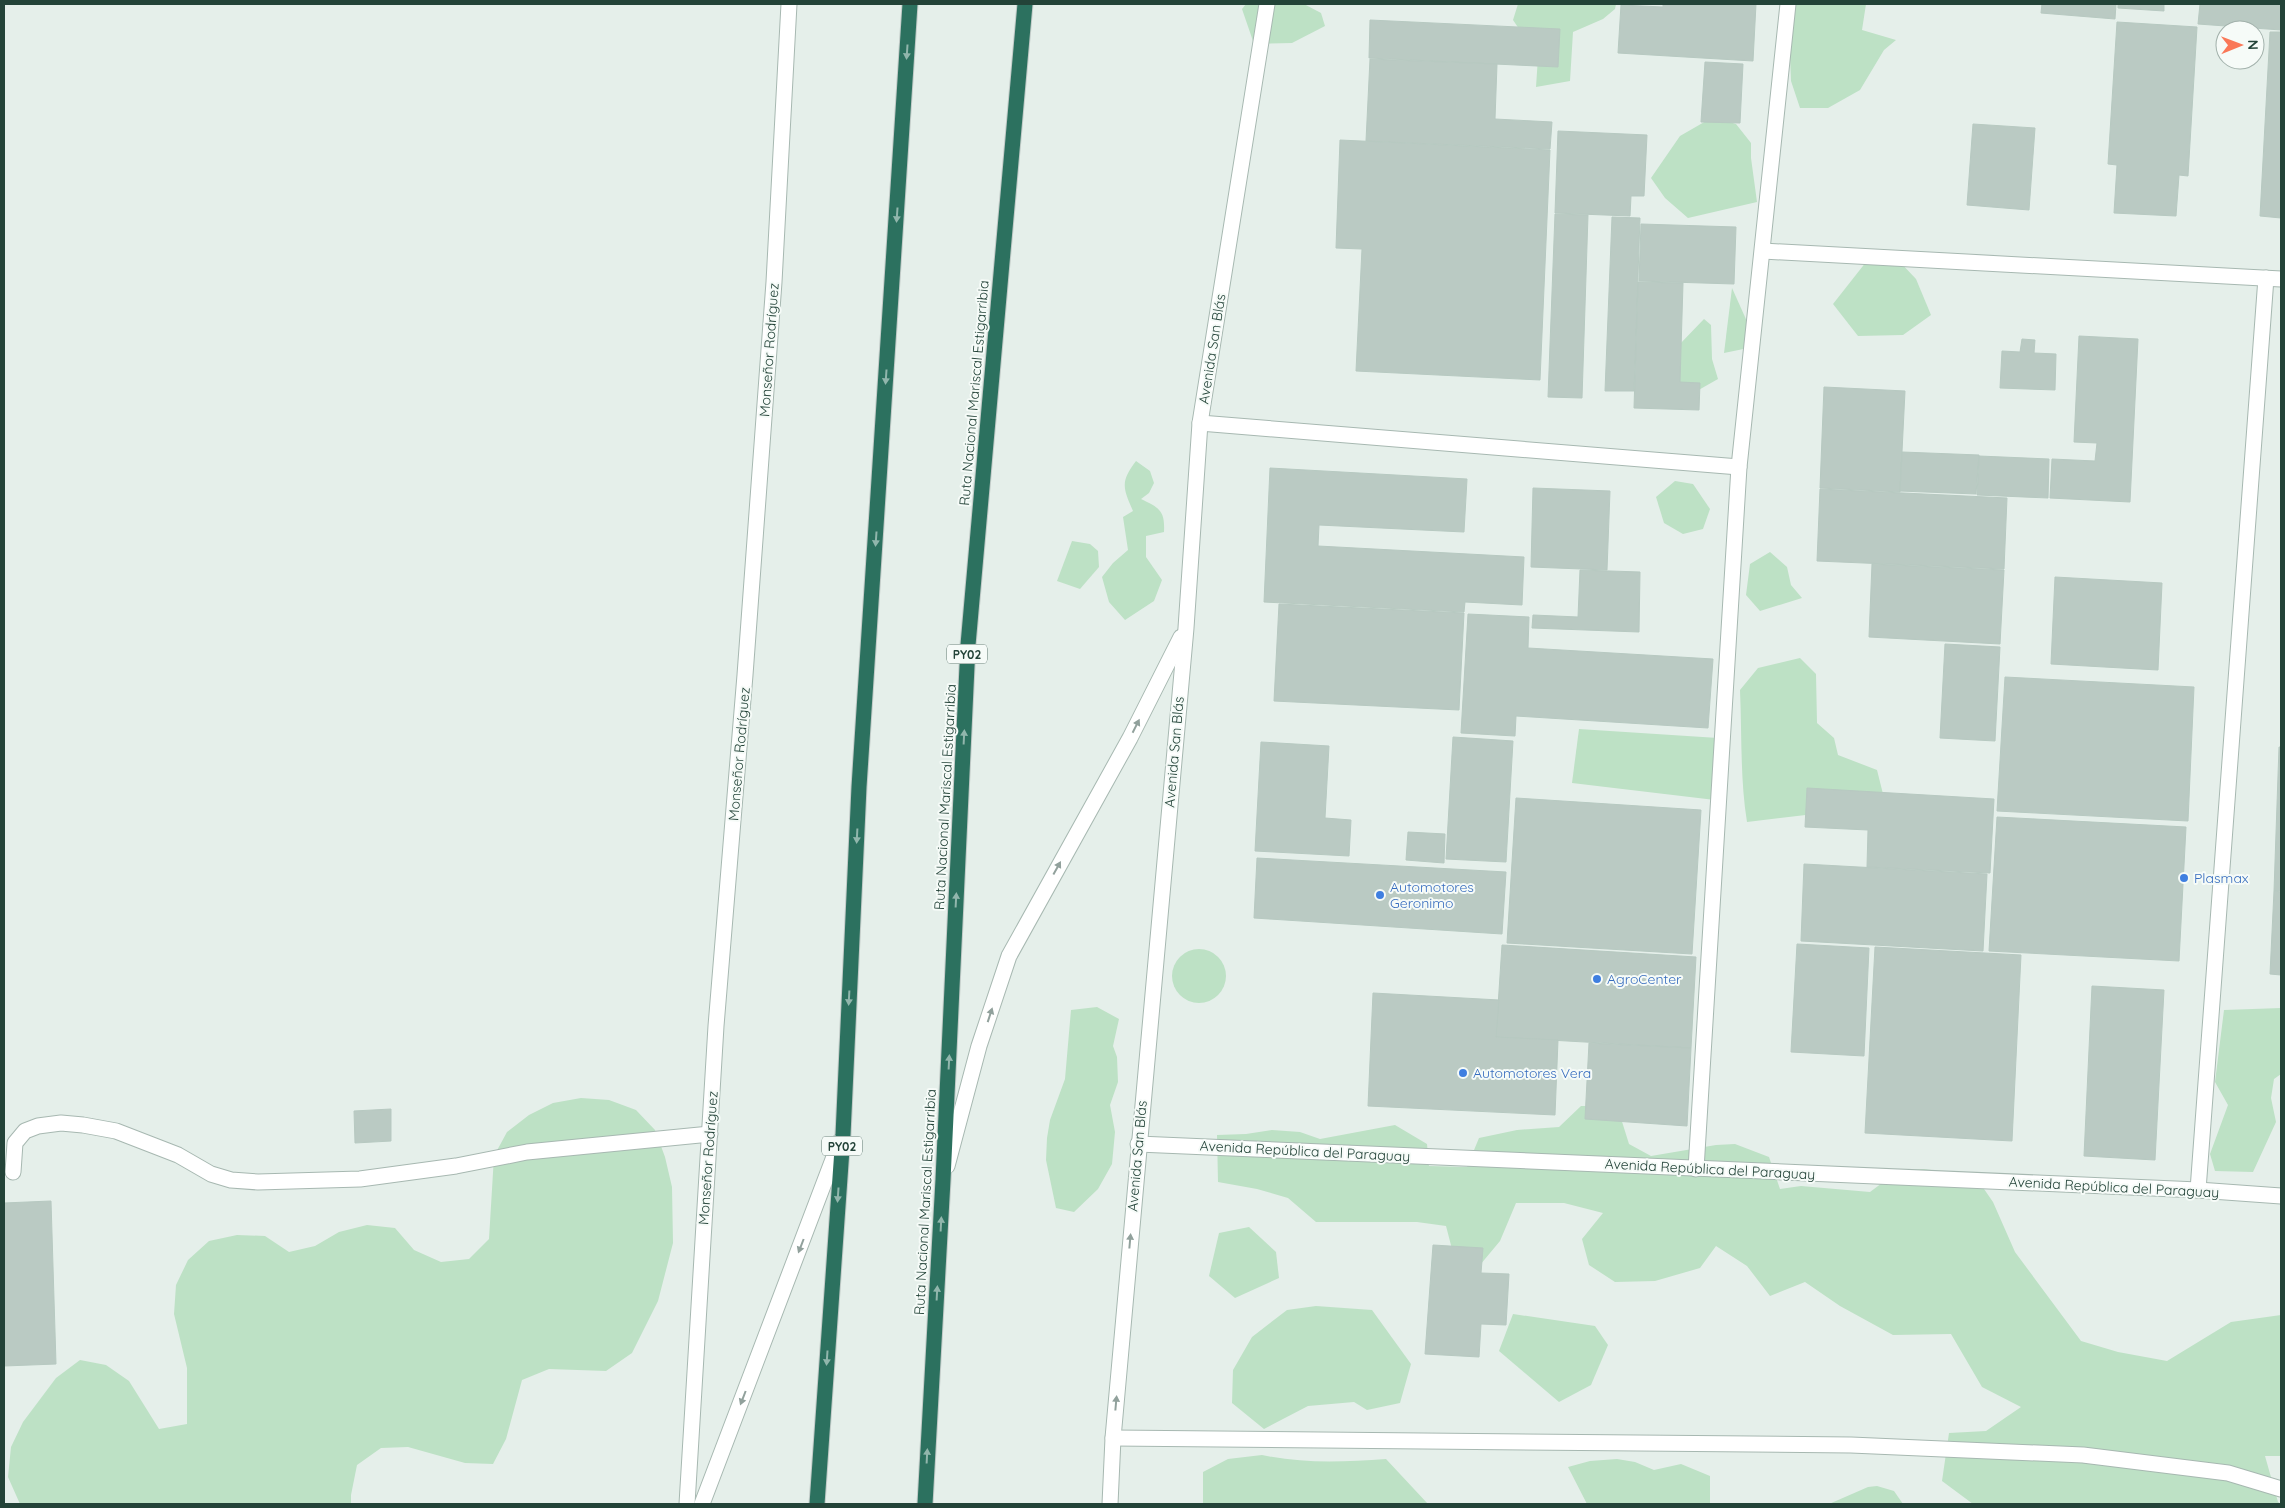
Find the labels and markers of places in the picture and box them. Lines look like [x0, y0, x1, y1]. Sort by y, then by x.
place label: Plasmax [2194, 869, 2249, 887]
marker: Plasmax [2178, 872, 2190, 884]
place label: Automotores Geronimo [1390, 878, 1474, 912]
marker: Automotores Geronimo [1374, 889, 1386, 901]
place label: AgroCenter [1607, 970, 1682, 988]
marker: AgroCenter [1591, 973, 1603, 985]
place label: Automotores Vera [1473, 1064, 1591, 1082]
marker: Automotores Vera [1457, 1067, 1469, 1079]

